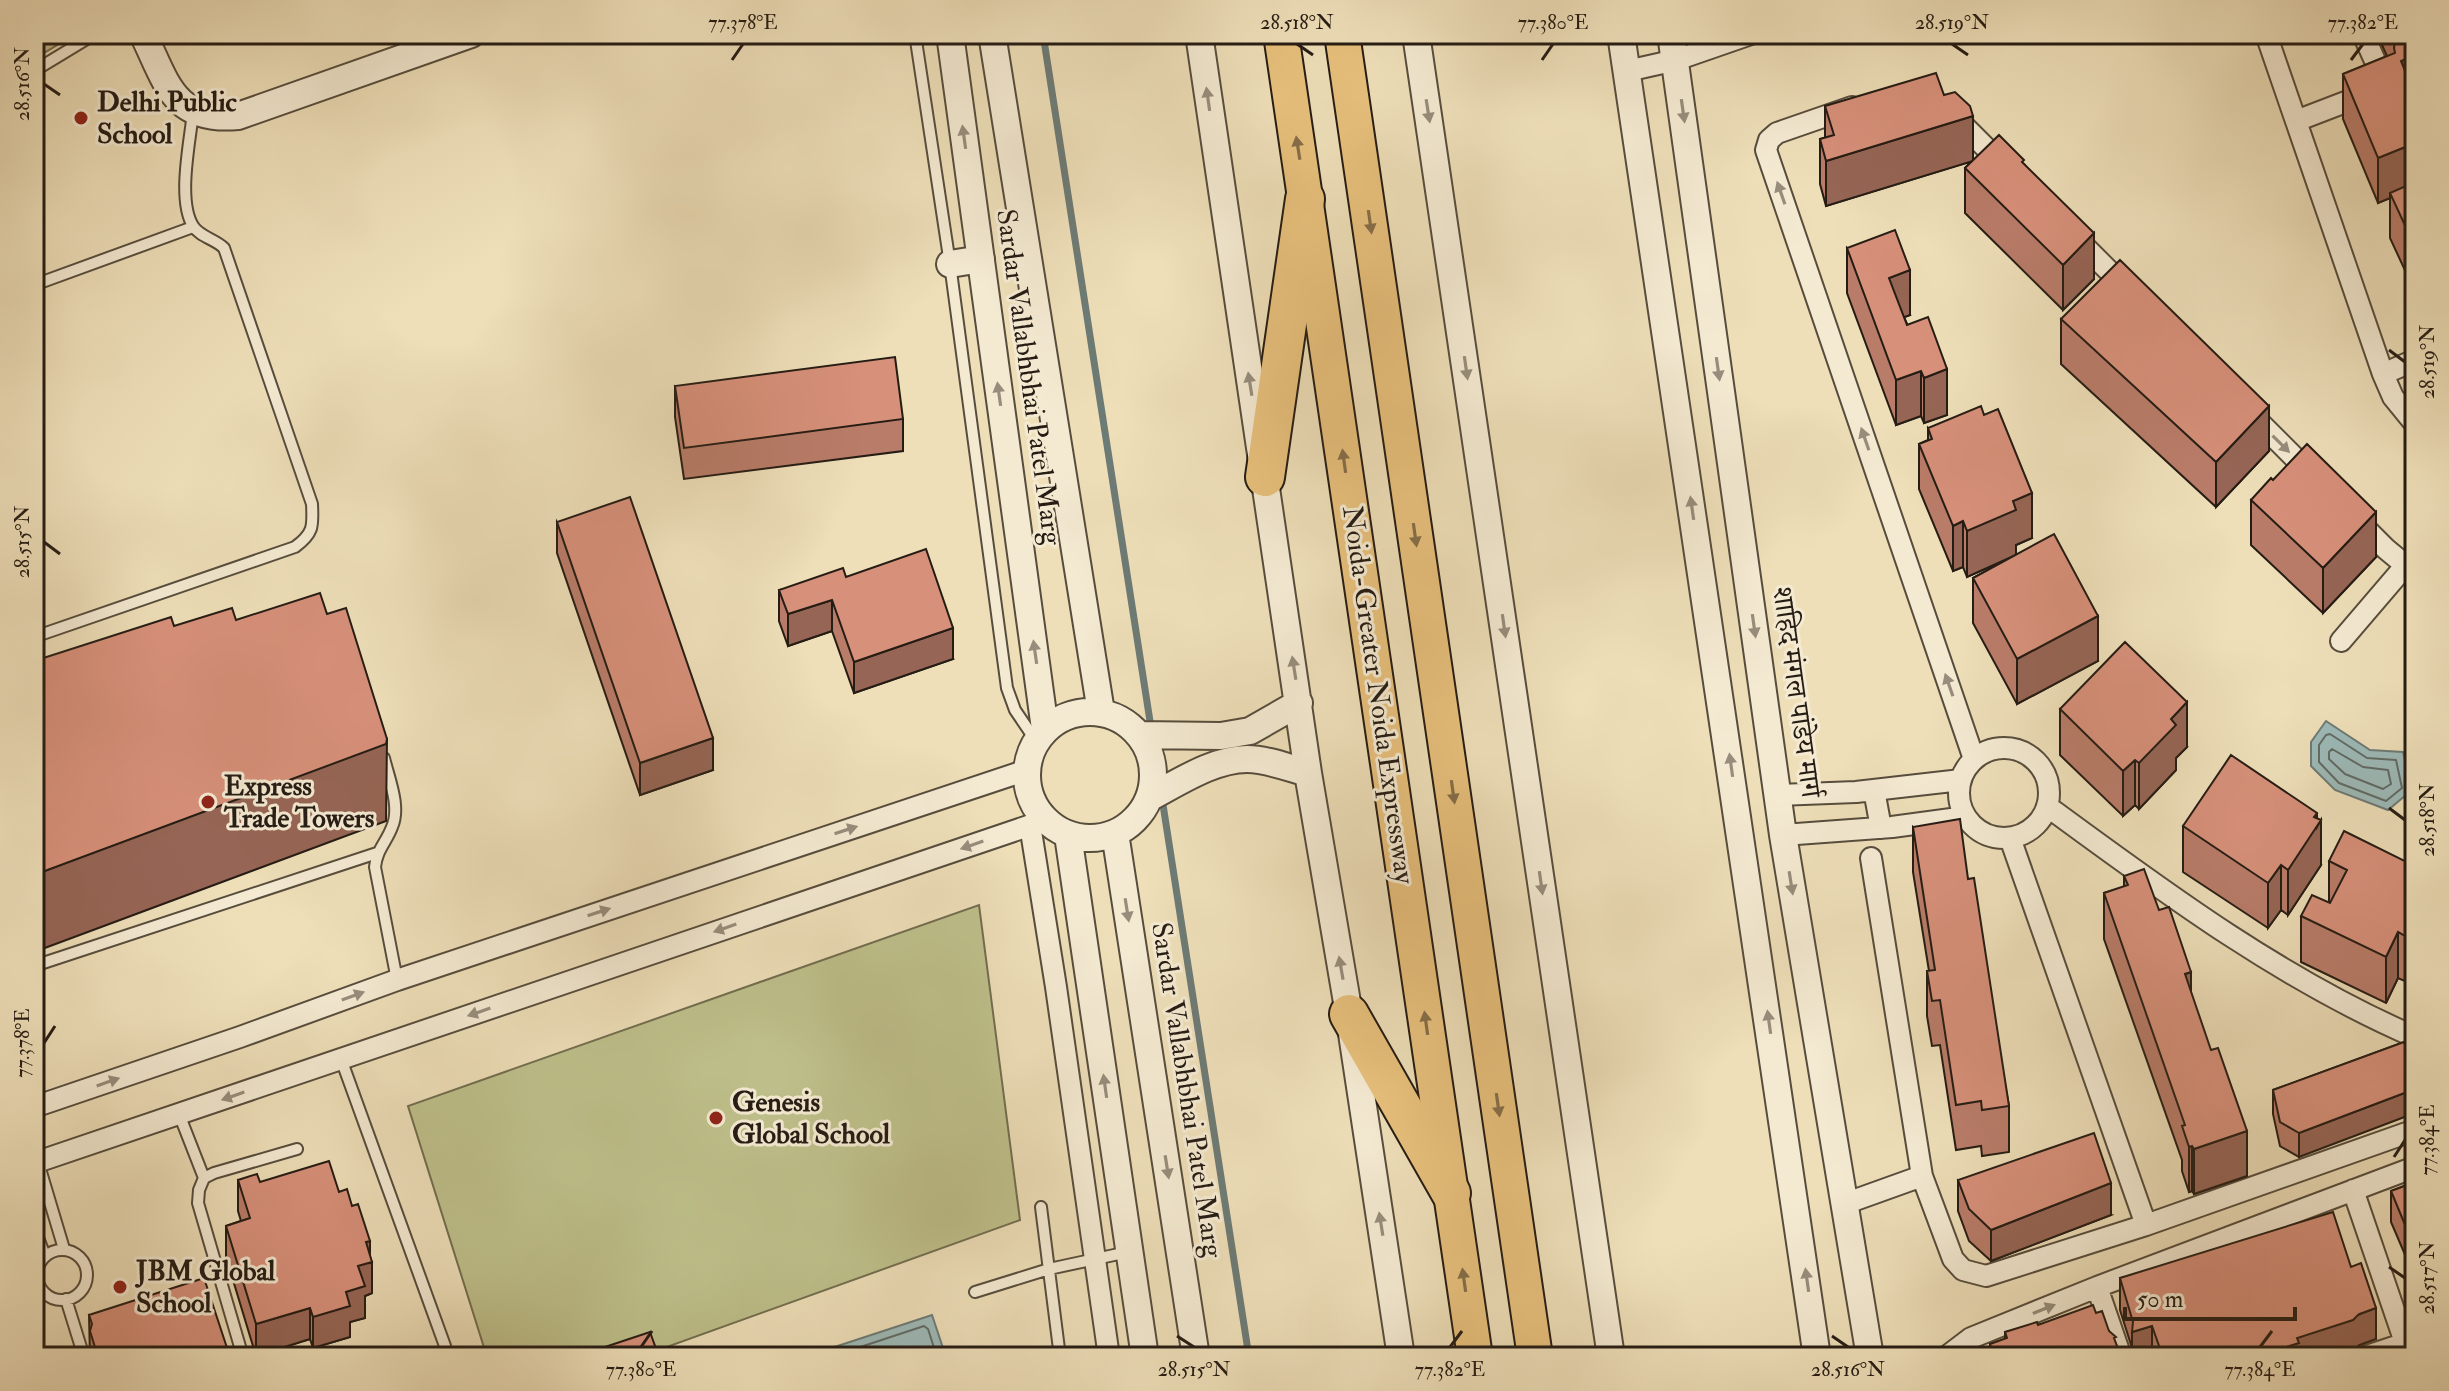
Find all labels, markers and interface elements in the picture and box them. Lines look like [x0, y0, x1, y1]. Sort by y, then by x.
text: 77.378°E [708, 10, 778, 35]
text: 28.518°N [1260, 10, 1334, 35]
text: 77.380°E [1518, 10, 1588, 35]
text: 28.519°N [1915, 10, 1989, 35]
text: 77.382°E [2328, 10, 2398, 35]
text: 28.516°N [10, 47, 35, 121]
place label: Delhi Public School [97, 85, 238, 152]
one-way arrow [1201, 86, 1214, 111]
one-way arrow [1422, 99, 1435, 124]
one-way arrow [1677, 99, 1690, 124]
marker: Delhi Public School [72, 109, 90, 127]
one-way arrow [957, 124, 970, 149]
one-way arrow [1291, 135, 1304, 160]
one-way arrow [1774, 181, 1786, 205]
street label: Sardar Vallabhbhai Patel Marg [988, 207, 1070, 548]
one-way arrow [1364, 210, 1377, 235]
text: 28.519°N [2415, 325, 2440, 399]
one-way arrow [1460, 356, 1473, 381]
one-way arrow [1712, 356, 1725, 381]
one-way arrow [1243, 371, 1256, 396]
one-way arrow [992, 382, 1005, 407]
one-way arrow [1858, 427, 1870, 451]
one-way arrow [2271, 434, 2290, 453]
one-way arrow [1337, 448, 1350, 473]
one-way arrow [1685, 495, 1698, 520]
street label: Noida-Greater Noida Expressway [1334, 504, 1422, 887]
text: 28.515°N [10, 506, 35, 578]
one-way arrow [1409, 523, 1422, 548]
street label: शाहिद मंगल पांडेय मार्ग [1764, 584, 1828, 801]
one-way arrow [1498, 613, 1511, 638]
one-way arrow [1748, 614, 1761, 639]
one-way arrow [1028, 639, 1041, 664]
one-way arrow [1287, 655, 1299, 680]
one-way arrow [1943, 673, 1955, 697]
one-way arrow [1724, 752, 1736, 777]
place label: Express Trade Towers [223, 769, 375, 836]
one-way arrow [1447, 780, 1460, 805]
text: 28.518°N [2415, 783, 2440, 857]
marker: Express Trade Towers [199, 793, 217, 811]
one-way arrow [834, 824, 858, 836]
one-way arrow [959, 839, 983, 851]
one-way arrow [1535, 871, 1548, 896]
one-way arrow [1786, 871, 1798, 896]
one-way arrow [1121, 898, 1133, 923]
one-way arrow [588, 906, 612, 918]
street label: Sardar Vallabhbhai Patel Marg [1143, 920, 1231, 1261]
one-way arrow [713, 923, 737, 935]
one-way arrow [1335, 955, 1347, 980]
one-way arrow [341, 989, 365, 1002]
one-way arrow [467, 1007, 491, 1019]
text: 77.378°E [10, 1008, 35, 1078]
one-way arrow [1419, 1010, 1432, 1035]
one-way arrow [1762, 1010, 1775, 1035]
one-way arrow [1098, 1073, 1111, 1098]
one-way arrow [96, 1076, 120, 1088]
place label: Genesis Global School [732, 1085, 891, 1152]
one-way arrow [221, 1090, 245, 1102]
one-way arrow [1492, 1093, 1505, 1118]
text: 77.384°E [2415, 1104, 2440, 1176]
marker: Genesis Global School [707, 1109, 725, 1127]
one-way arrow [1161, 1155, 1173, 1180]
one-way arrow [1374, 1212, 1387, 1237]
text: 28.517°N [2415, 1241, 2440, 1315]
place label: JBM Global School [134, 1254, 276, 1321]
one-way arrow [1457, 1267, 1470, 1292]
one-way arrow [1800, 1267, 1813, 1292]
scale bar [2125, 1271, 2295, 1321]
marker: JBM Global School [111, 1278, 129, 1296]
text: 50 m [2137, 1284, 2184, 1315]
one-way arrow [2032, 1302, 2056, 1315]
text: 77.380°E [606, 1357, 676, 1382]
text: 28.515°N [1158, 1357, 1230, 1382]
text: 77.382°E [1415, 1357, 1485, 1382]
text: 28.516°N [1811, 1357, 1885, 1382]
text: 77.384°E [2224, 1357, 2296, 1382]

